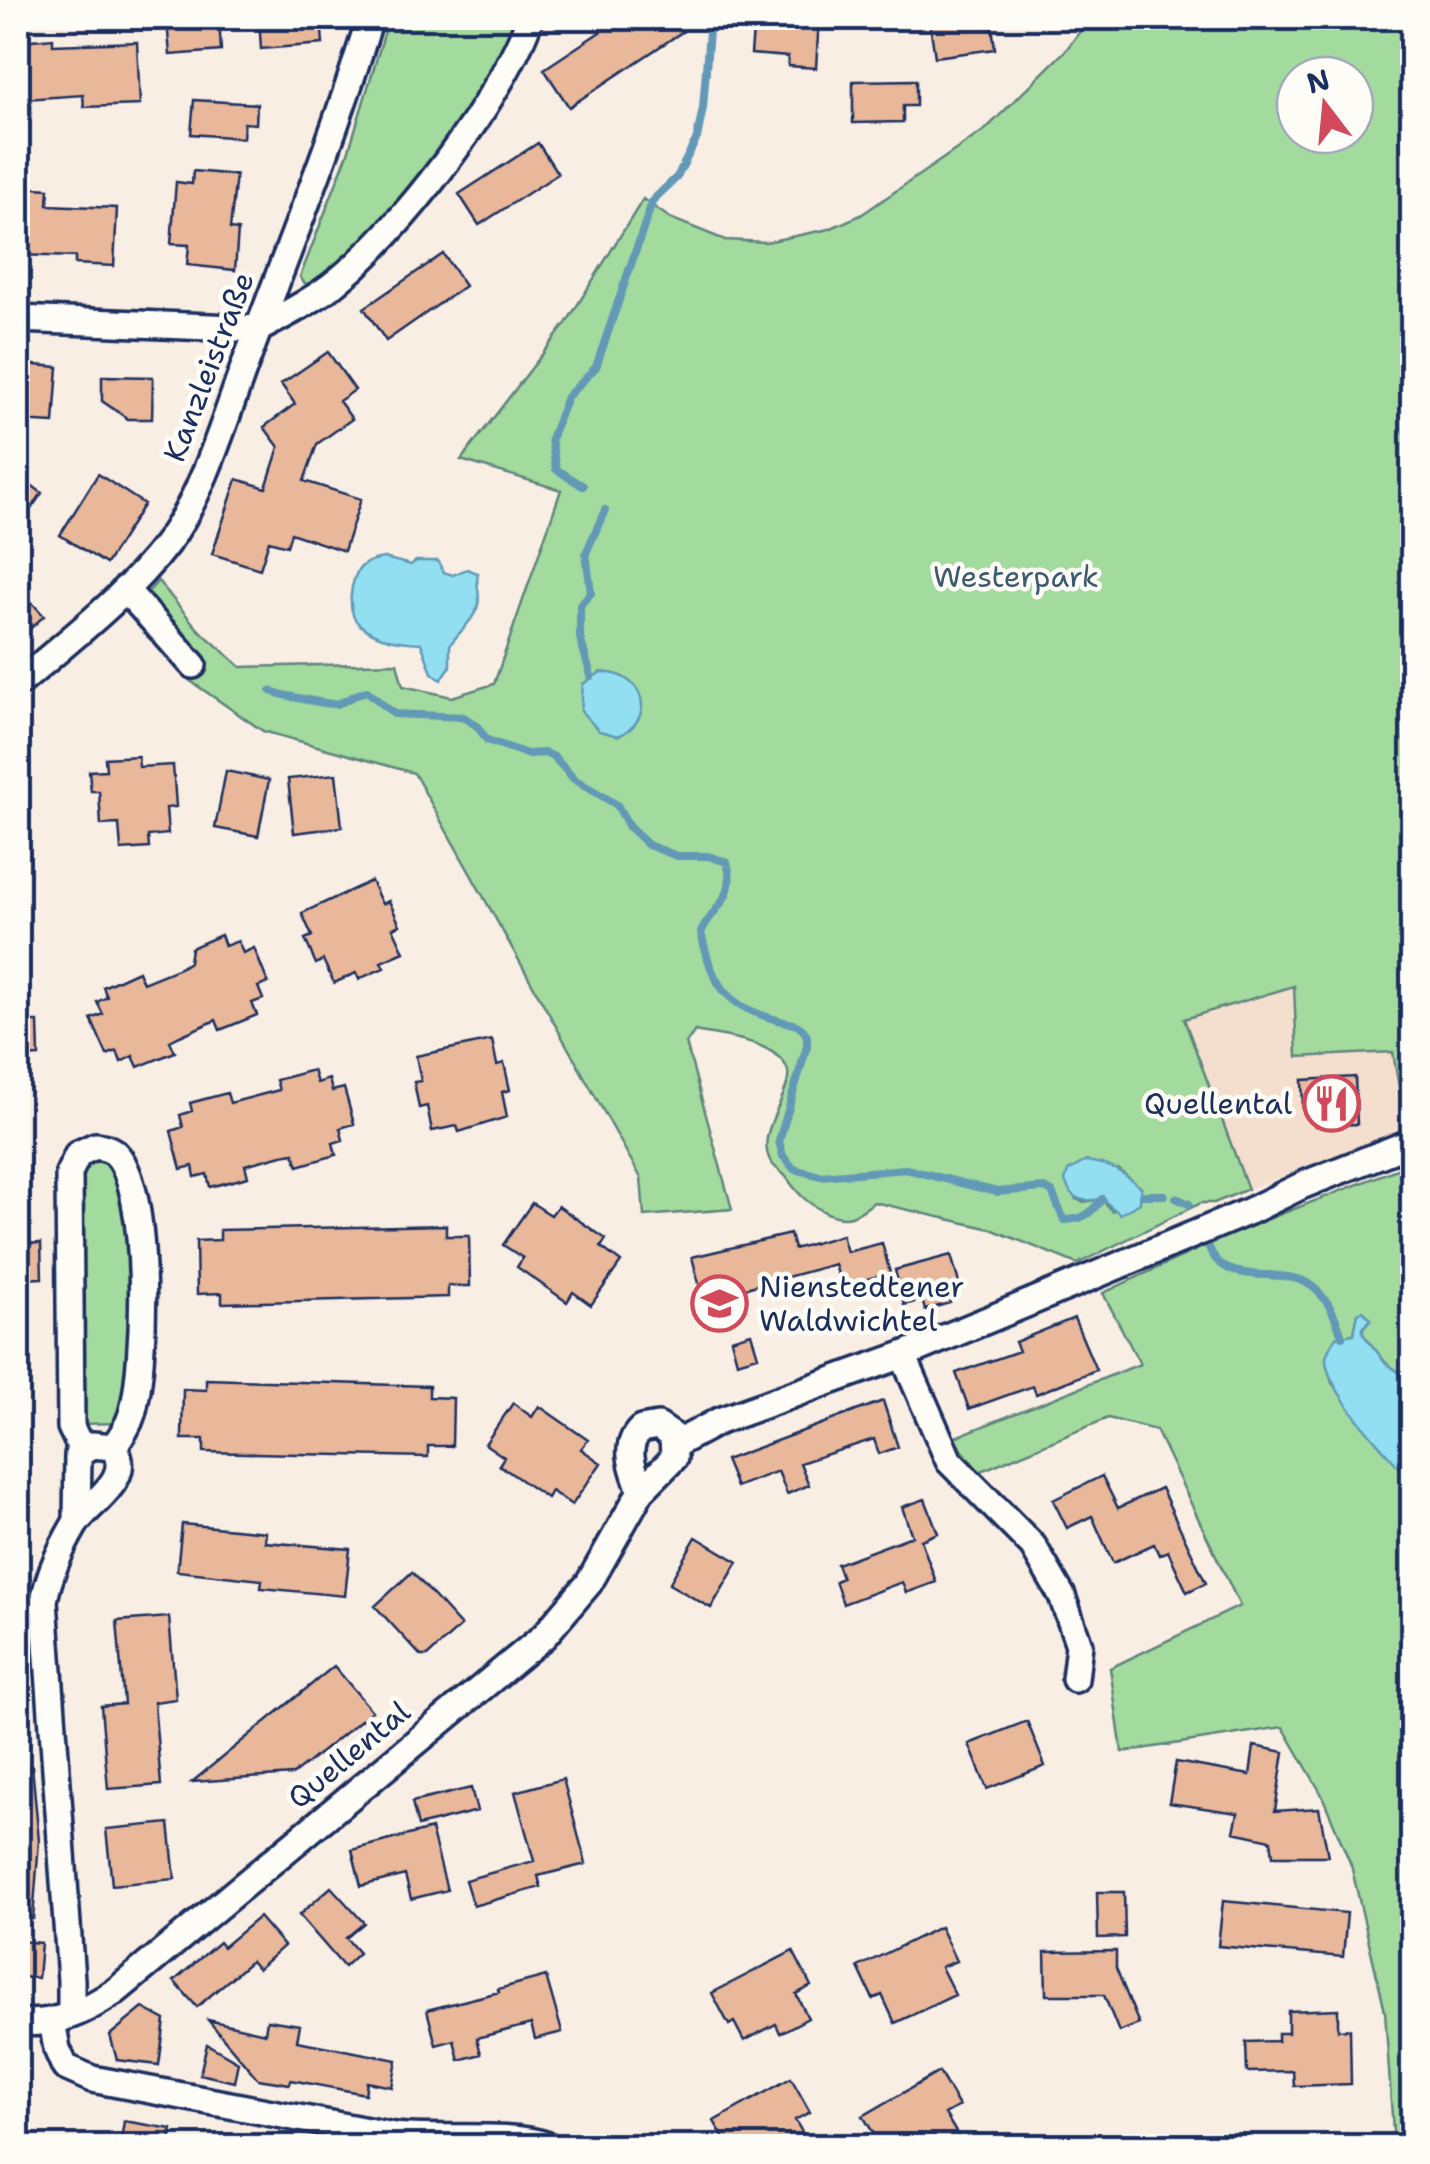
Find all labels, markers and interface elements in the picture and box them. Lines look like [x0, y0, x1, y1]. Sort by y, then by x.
north arrow [1275, 55, 1375, 155]
text: N [1302, 60, 1334, 102]
street label: Kanzleistraße [153, 266, 264, 468]
park label: Westerpark [933, 556, 1099, 597]
restaurant icon: Quellental [1301, 1074, 1361, 1134]
place label: Quellental [1144, 1083, 1292, 1124]
place label: Nienstedtener Waldwichtel [759, 1266, 965, 1341]
school or university icon: Nienstedtener Waldwichtel [690, 1274, 750, 1334]
street label: Quellental [279, 1691, 419, 1818]

